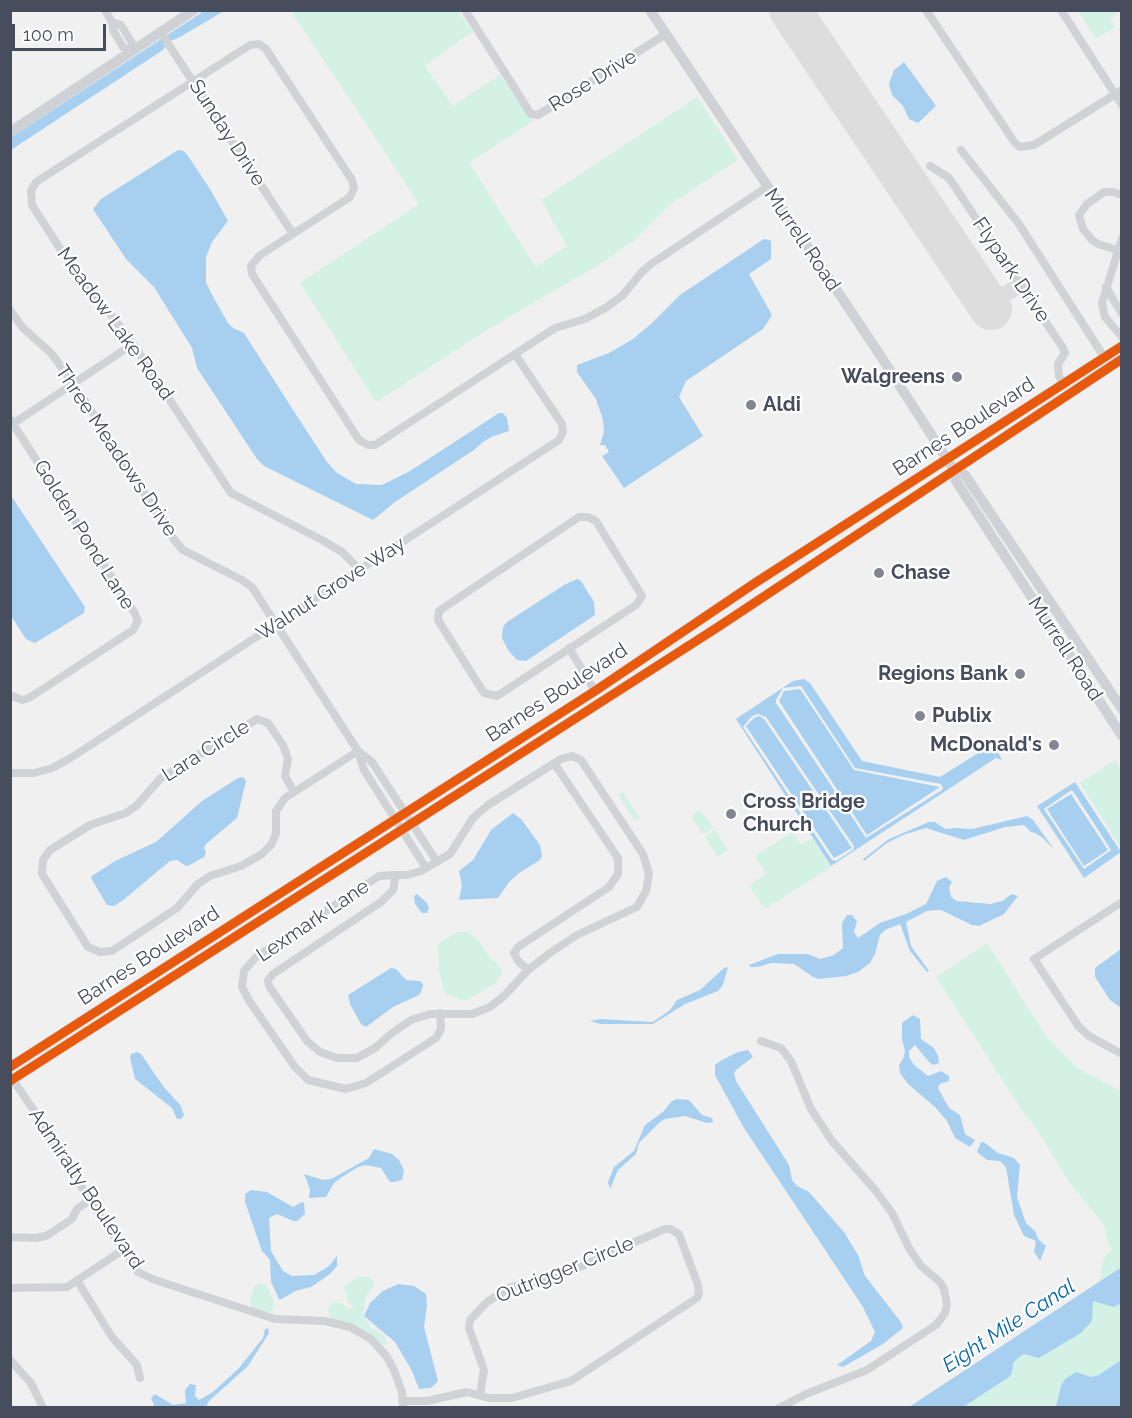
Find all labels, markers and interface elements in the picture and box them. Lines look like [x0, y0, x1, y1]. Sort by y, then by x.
scale bar [15, 12, 110, 50]
text: 100 m [23, 24, 74, 45]
street label: Rose Drive [545, 45, 641, 117]
street label: Sunday Drive [184, 75, 270, 191]
street label: Murrell Road [759, 184, 845, 296]
street label: Flypark Drive [967, 213, 1055, 327]
street label: Meadow Lake Road [52, 243, 178, 405]
street label: Three Meadows Drive [50, 361, 182, 541]
place label: Walgreens [841, 365, 945, 389]
marker: Walgreens [950, 370, 964, 384]
street label: Barnes Boulevard [889, 372, 1039, 482]
place label: Aldi [763, 393, 801, 417]
marker: Aldi [744, 398, 758, 412]
street label: Golden Pond Lane [28, 456, 140, 614]
street label: Walnut Grove Way [252, 532, 410, 646]
place label: Chase [891, 561, 950, 585]
marker: Chase [872, 566, 886, 580]
street label: Murrell Road [1023, 593, 1107, 705]
street label: Barnes Boulevard [482, 638, 632, 748]
place label: Regions Bank [878, 662, 1008, 686]
marker: Regions Bank [1013, 667, 1027, 681]
place label: Publix [932, 704, 992, 728]
marker: Publix [913, 709, 927, 723]
street label: Lara Circle [158, 715, 254, 787]
place label: McDonald's [930, 733, 1042, 757]
marker: McDonald's [1047, 738, 1061, 752]
place label: Cross Bridge Church [743, 790, 865, 837]
marker: Cross Bridge Church [724, 807, 738, 821]
street label: Lexmark Lane [252, 874, 374, 968]
street label: Barnes Boulevard [74, 901, 224, 1011]
street label: Admiralty Boulevard [23, 1104, 149, 1274]
street label: Outrigger Circle [493, 1231, 637, 1309]
water label: Eight Mile Canal [938, 1274, 1080, 1378]

